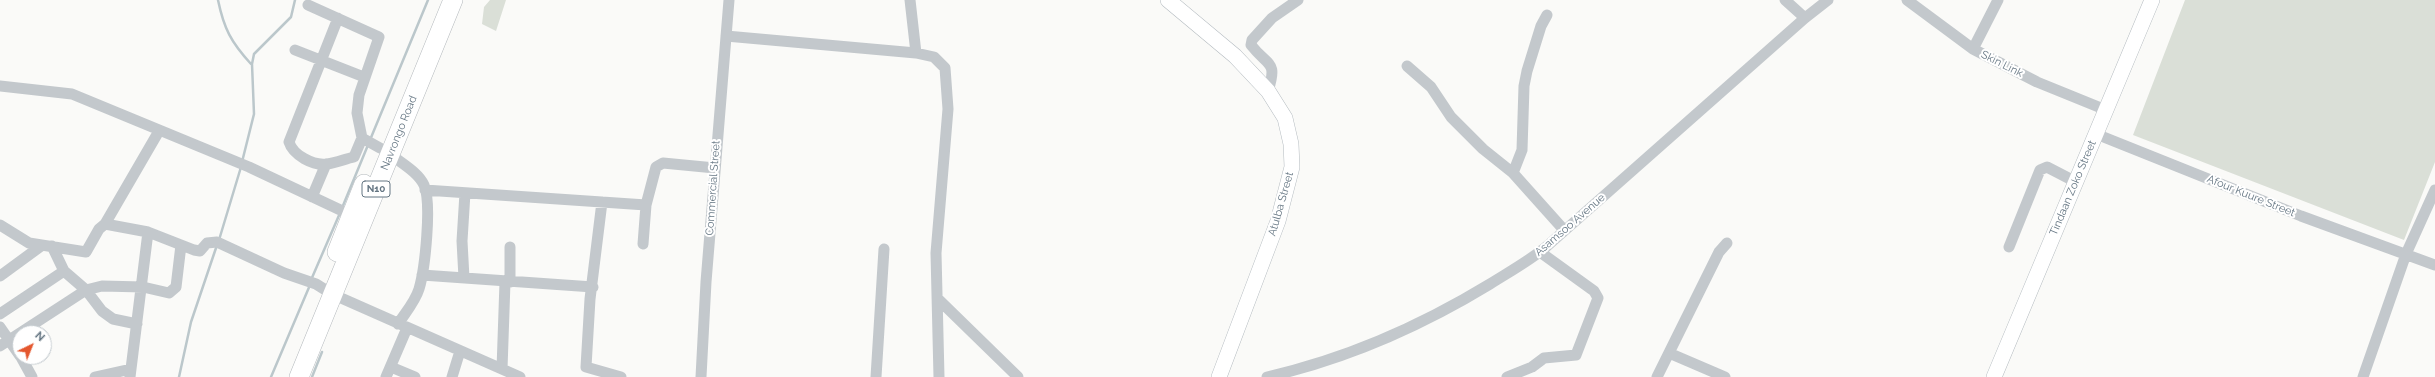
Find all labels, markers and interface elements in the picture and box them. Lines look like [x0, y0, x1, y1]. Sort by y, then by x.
street label: Skin Link [1979, 48, 2025, 80]
street label: Navrongo Road [378, 94, 420, 172]
street label: Tindaan Zoko Street [2047, 138, 2099, 238]
street label: Commercial Street [703, 140, 723, 236]
street label: Atulba Street [1265, 170, 1297, 238]
street label: Afour Kuure Street [2205, 172, 2297, 220]
road number: N10 [362, 181, 390, 197]
street label: Asamsoo Avenue [1532, 191, 1608, 259]
north arrow [12, 325, 52, 365]
text: N [32, 329, 47, 344]

